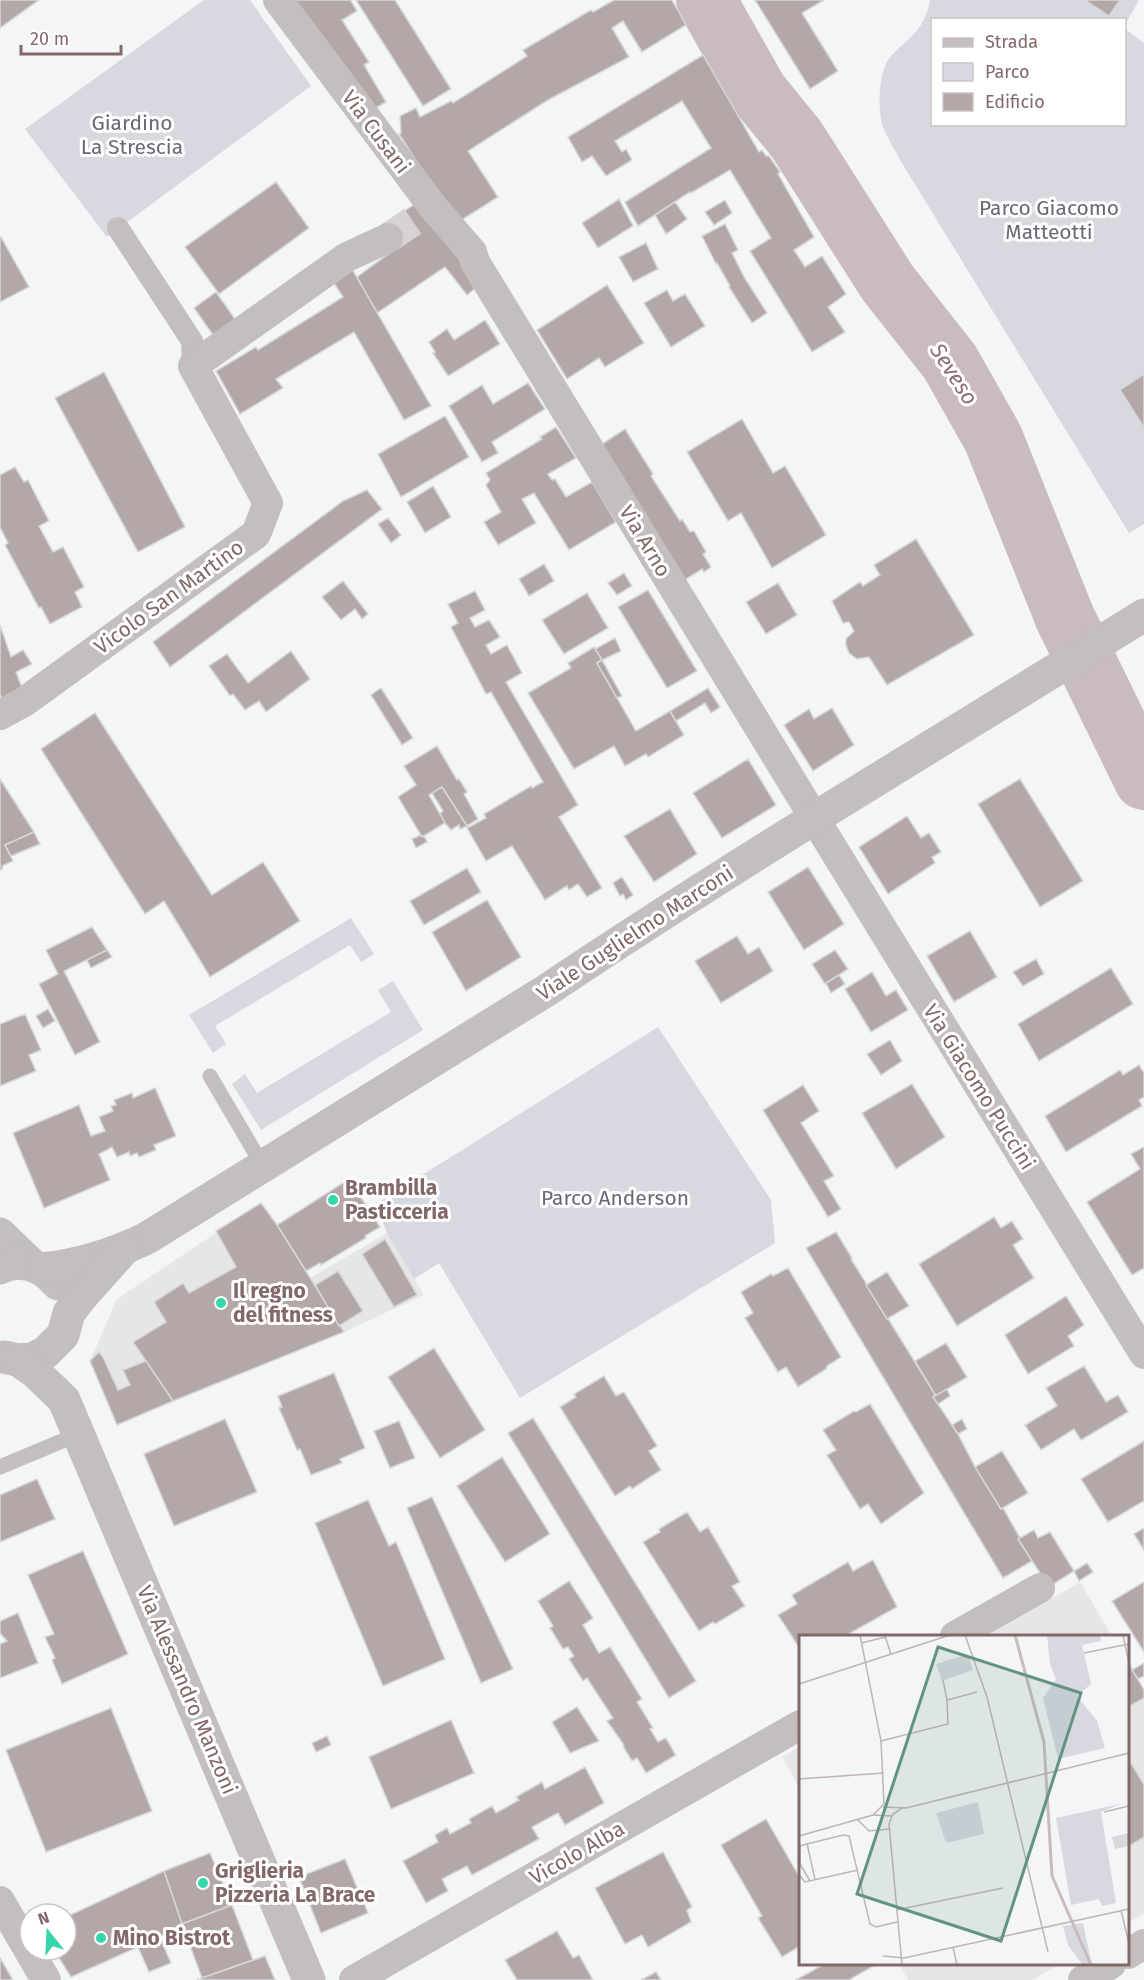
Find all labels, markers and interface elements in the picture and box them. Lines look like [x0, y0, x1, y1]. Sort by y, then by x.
scale bar [21, 18, 122, 56]
legend [931, 18, 1126, 126]
text: 20 m [30, 28, 69, 50]
text: Strada [985, 31, 1038, 53]
text: Parco [985, 61, 1029, 83]
street label: Via Cusani [336, 85, 416, 179]
text: Edificio [985, 91, 1045, 113]
park label: Giardino La Strescia [81, 110, 183, 160]
park label: Parco Giacomo Matteotti [979, 195, 1119, 245]
water label: Seveso [924, 337, 984, 410]
street label: Via Arno [613, 500, 677, 582]
street label: Vicolo San Martino [89, 534, 249, 660]
street label: Viale Guglielmo Marconi [532, 860, 738, 1006]
street label: Via Giacomo Puccini [917, 999, 1041, 1175]
place label: Brambilla Pasticceria [345, 1175, 449, 1225]
park label: Parco Anderson [541, 1185, 689, 1211]
marker: Brambilla Pasticceria [326, 1193, 340, 1207]
place label: Il regno del fitness [233, 1278, 333, 1328]
marker: Il regno del fitness [214, 1296, 228, 1310]
street label: Via Alessandro Manzoni [131, 1582, 243, 1798]
inset map [799, 1635, 1129, 1965]
street label: Vicolo Alba [525, 1815, 629, 1891]
place label: Griglieria Pizzeria La Brace [215, 1858, 376, 1908]
marker: Griglieria Pizzeria La Brace [196, 1876, 210, 1890]
north arrow [18, 1902, 78, 1962]
text: N [36, 1908, 51, 1929]
place label: Mino Bistrot [113, 1925, 231, 1951]
marker: Mino Bistrot [94, 1931, 108, 1945]

